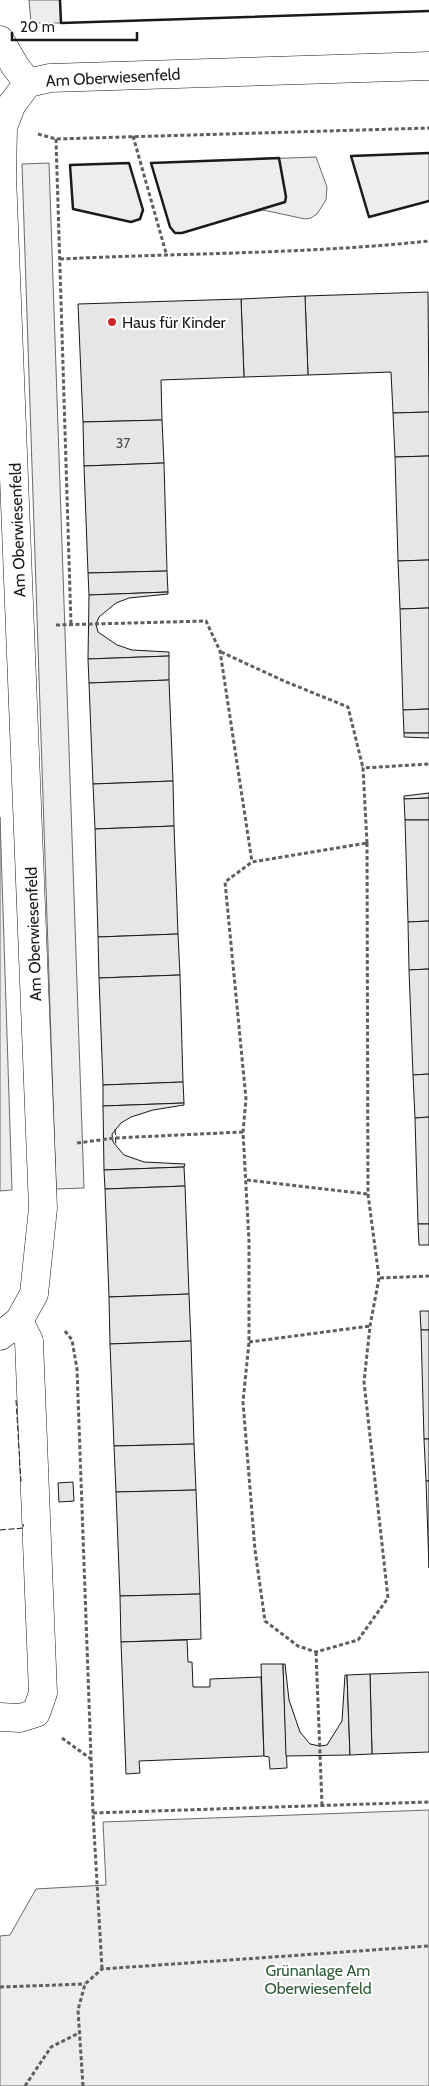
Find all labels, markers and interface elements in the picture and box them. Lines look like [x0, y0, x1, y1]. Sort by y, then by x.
scale bar [12, 10, 138, 42]
text: 20 m [20, 18, 55, 36]
street label: Am Oberwiesenfeld [45, 64, 181, 91]
place label: Haus für Kinder [122, 313, 227, 332]
marker: Haus für Kinder [106, 316, 118, 328]
house number: 37 [116, 434, 130, 452]
street label: Am Oberwiesenfeld [6, 462, 29, 598]
street label: Am Oberwiesenfeld [22, 866, 45, 1002]
park label: Grünanlage Am Oberwiesenfeld [264, 1961, 372, 1998]

